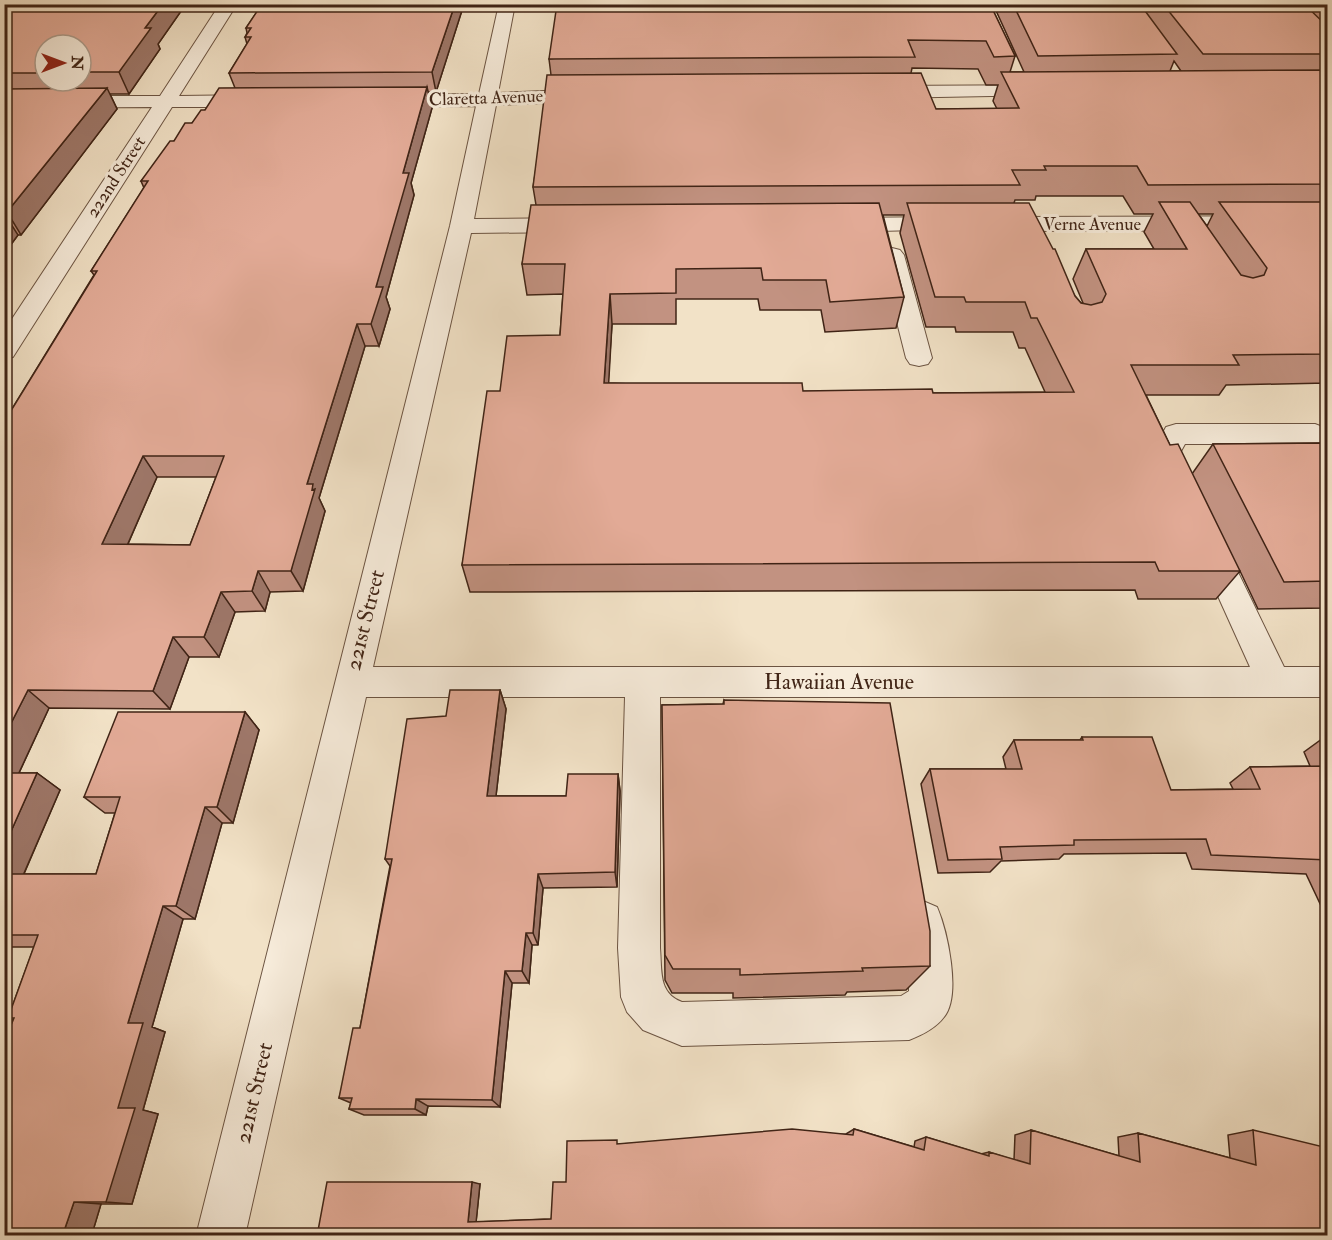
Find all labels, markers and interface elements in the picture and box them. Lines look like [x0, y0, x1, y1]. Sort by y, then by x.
north arrow [33, 33, 93, 93]
text: N [67, 55, 87, 71]
street label: Claretta Avenue [428, 84, 544, 111]
street label: 222nd Street [81, 132, 151, 222]
street label: Verne Avenue [1043, 213, 1142, 236]
street label: 221st Street [339, 567, 391, 673]
street label: Hawaiian Avenue [764, 668, 914, 696]
street label: 221st Street [229, 1040, 279, 1146]

